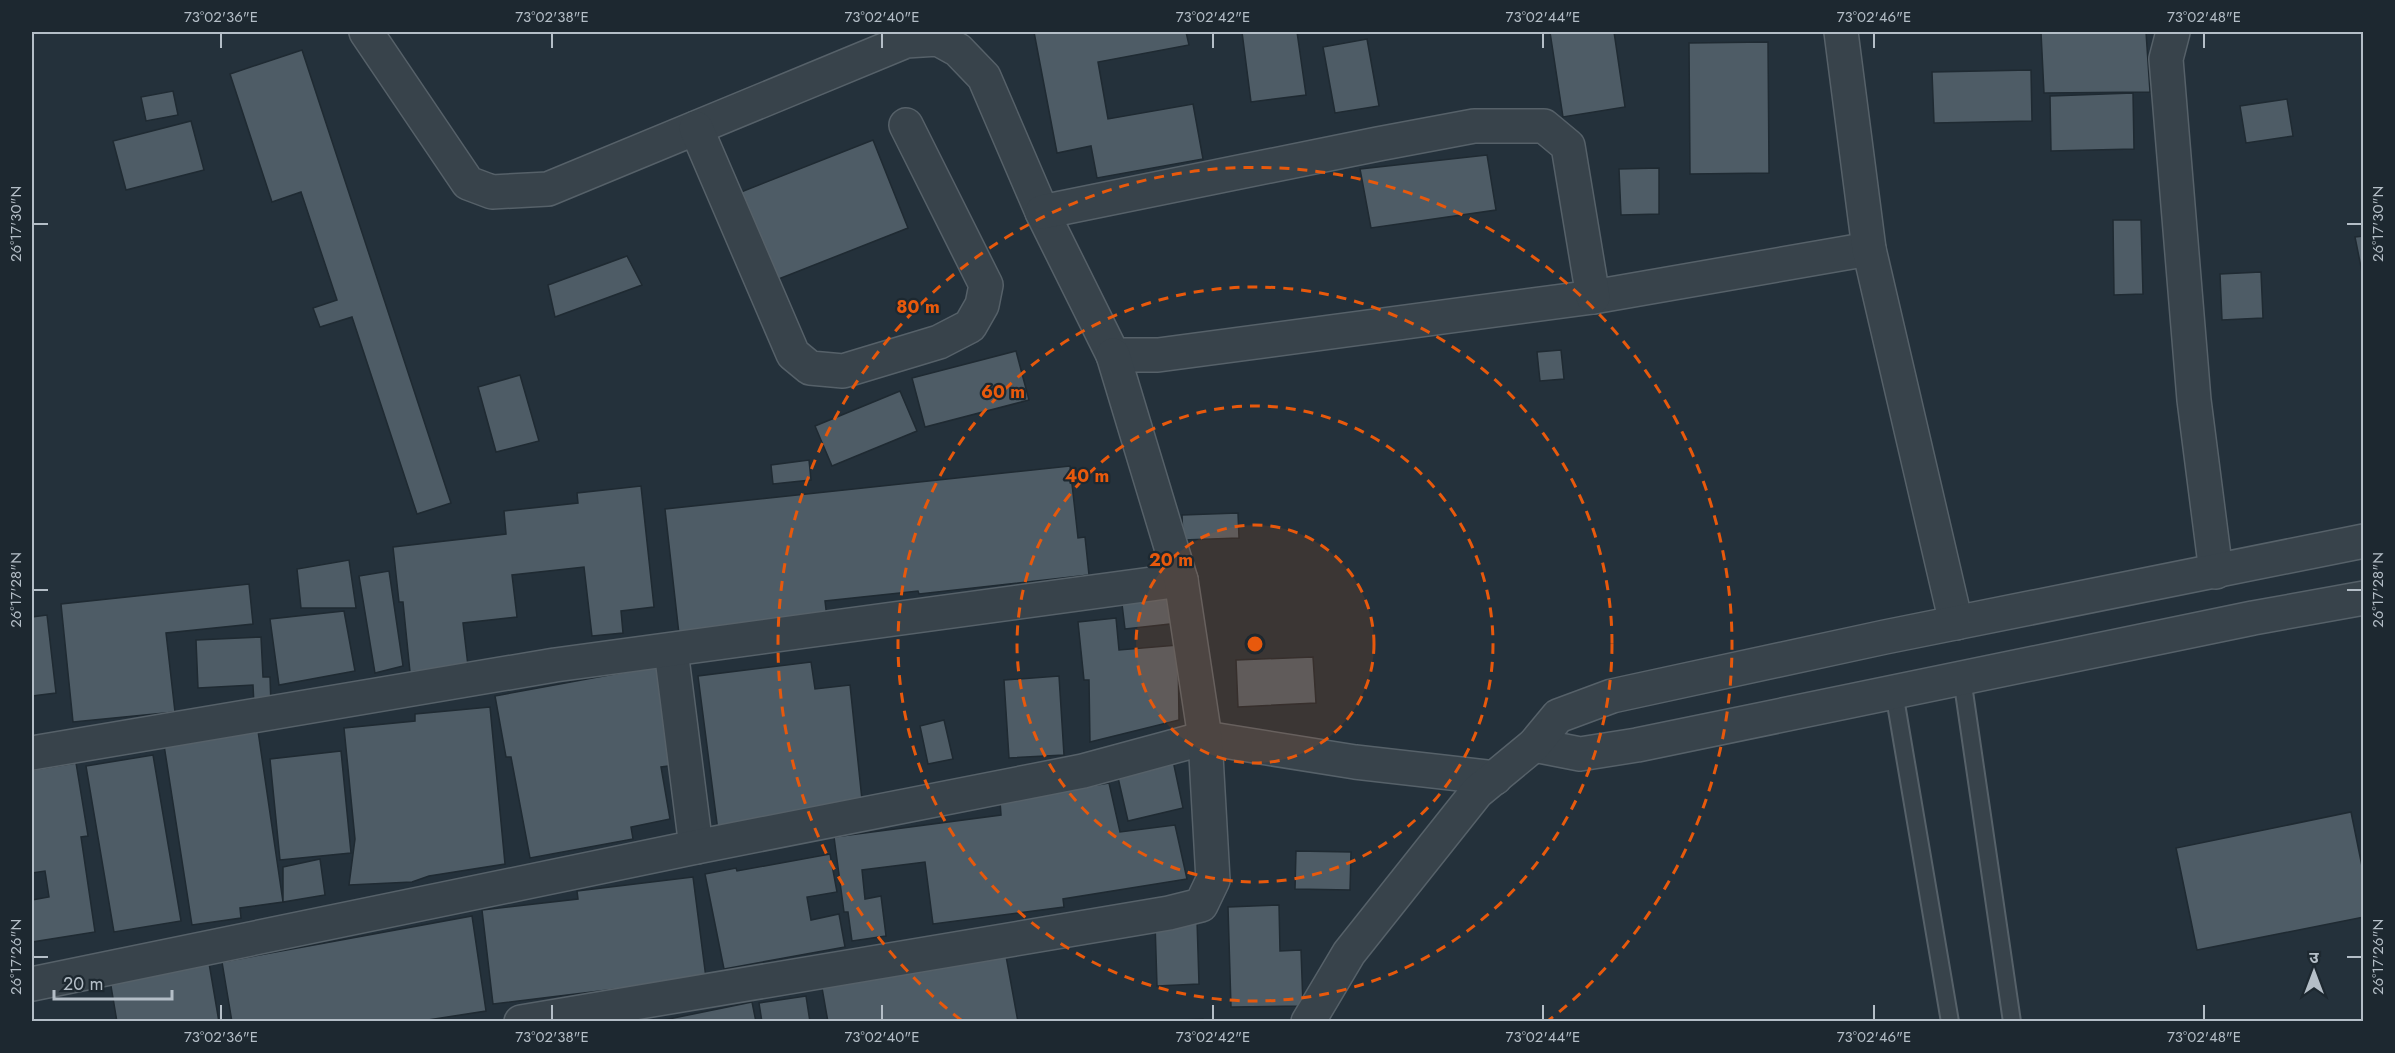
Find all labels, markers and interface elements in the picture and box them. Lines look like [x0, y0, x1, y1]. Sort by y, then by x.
text: 73°02'36"E [184, 6, 258, 28]
text: 73°02'38"E [515, 6, 589, 28]
text: 73°02'40"E [844, 6, 920, 28]
text: 73°02'42"E [1176, 6, 1250, 28]
text: 73°02'44"E [1506, 6, 1580, 28]
text: 73°02'46"E [1837, 6, 1911, 28]
text: 73°02'48"E [2167, 6, 2241, 28]
text: 26°17'30"N [5, 186, 27, 262]
text: 26°17'30"N [2367, 186, 2389, 262]
text: 80 m [896, 294, 940, 320]
text: 60 m [981, 379, 1025, 405]
text: 40 m [1065, 463, 1109, 489]
text: 20 m [1149, 547, 1193, 573]
text: 26°17'28"N [5, 552, 27, 628]
text: 26°17'28"N [2367, 552, 2389, 628]
centre of rings [1245, 634, 1265, 654]
text: 26°17'26"N [5, 919, 27, 995]
text: 26°17'26"N [2367, 919, 2389, 995]
north arrow [2284, 942, 2344, 1002]
text: उ [2309, 946, 2319, 969]
scale bar [54, 963, 172, 1001]
text: 20 m [63, 971, 103, 997]
text: 73°02'36"E [184, 1026, 258, 1048]
text: 73°02'38"E [515, 1026, 589, 1048]
text: 73°02'40"E [844, 1026, 920, 1048]
text: 73°02'42"E [1176, 1026, 1250, 1048]
text: 73°02'44"E [1506, 1026, 1580, 1048]
text: 73°02'46"E [1837, 1026, 1911, 1048]
text: 73°02'48"E [2167, 1026, 2241, 1048]

